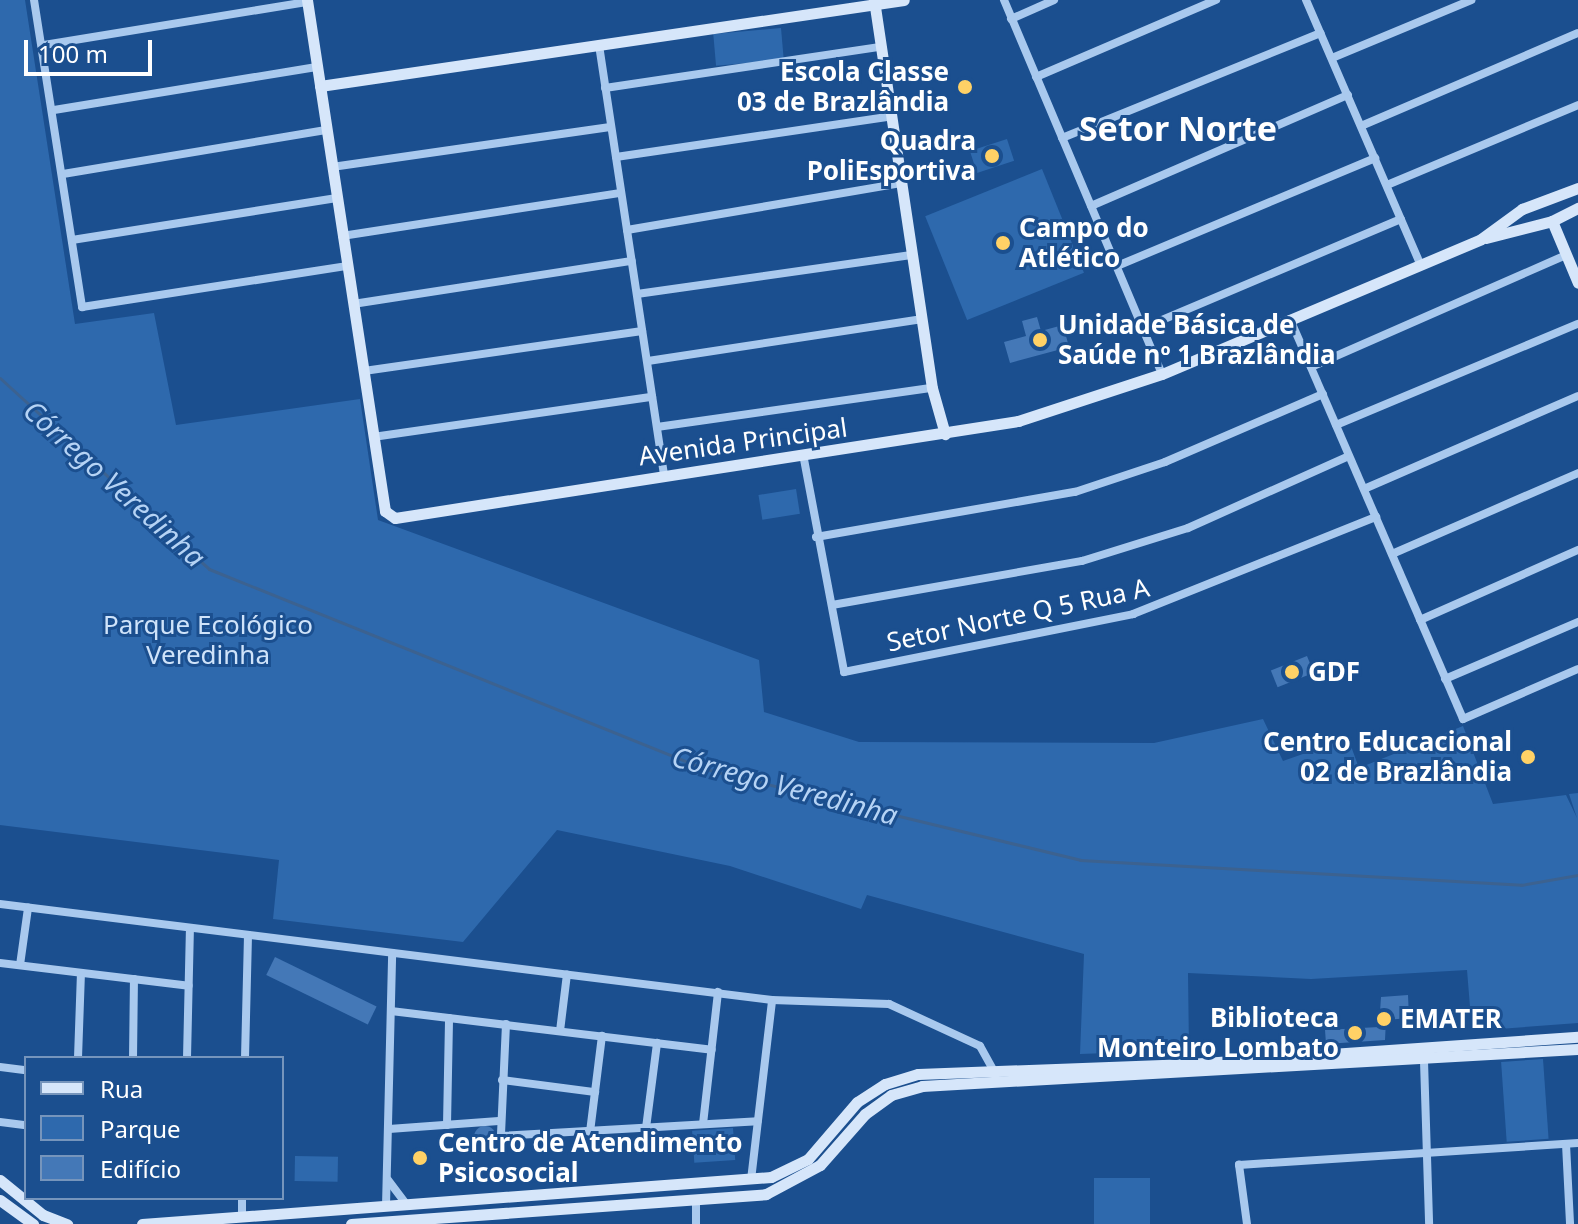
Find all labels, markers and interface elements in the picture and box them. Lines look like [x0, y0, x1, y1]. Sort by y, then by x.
scale bar [28, 24, 156, 74]
text: 100 m [38, 37, 108, 70]
place label: Escola Classe 03 de Brazlândia [737, 56, 949, 118]
marker: Escola Classe 03 de Brazlândia [956, 78, 974, 96]
district label: Setor Norte [1079, 109, 1277, 149]
place label: Quadra PoliEsportiva [807, 125, 976, 186]
marker: Quadra PoliEsportiva [983, 147, 1001, 165]
place label: Campo do Atlético [1019, 212, 1149, 274]
marker: Campo do Atlético [994, 234, 1012, 252]
place label: Unidade Básica de Saúde nº 1 Brazlândia [1058, 309, 1336, 370]
marker: Unidade Básica de Saúde nº 1 Brazlândia [1029, 329, 1051, 351]
water label: Córrego Veredinha [17, 393, 213, 573]
street label: Avenida Principal [637, 412, 849, 472]
street label: Setor Norte Q 5 Rua A [884, 572, 1152, 658]
park label: Parque Ecológico Veredinha [103, 609, 313, 670]
place label: GDF [1308, 656, 1360, 688]
marker: GDF [1283, 663, 1301, 681]
place label: Centro Educacional 02 de Brazlândia [1263, 726, 1512, 788]
water label: Córrego Veredinha [668, 739, 902, 831]
marker: Centro Educacional 02 de Brazlândia [1519, 748, 1537, 766]
place label: Biblioteca Monteiro Lombato [1097, 1002, 1339, 1064]
place label: EMATER [1400, 1003, 1502, 1035]
marker: EMATER [1375, 1010, 1393, 1028]
marker: Biblioteca Monteiro Lombato [1346, 1024, 1364, 1042]
legend [24, 1056, 284, 1200]
text: Rua [100, 1072, 143, 1105]
text: Parque [100, 1112, 181, 1145]
place label: Centro de Atendimento Psicosocial [438, 1127, 742, 1188]
marker: Centro de Atendimento Psicosocial [409, 1147, 431, 1169]
text: Edifício [100, 1152, 181, 1185]

